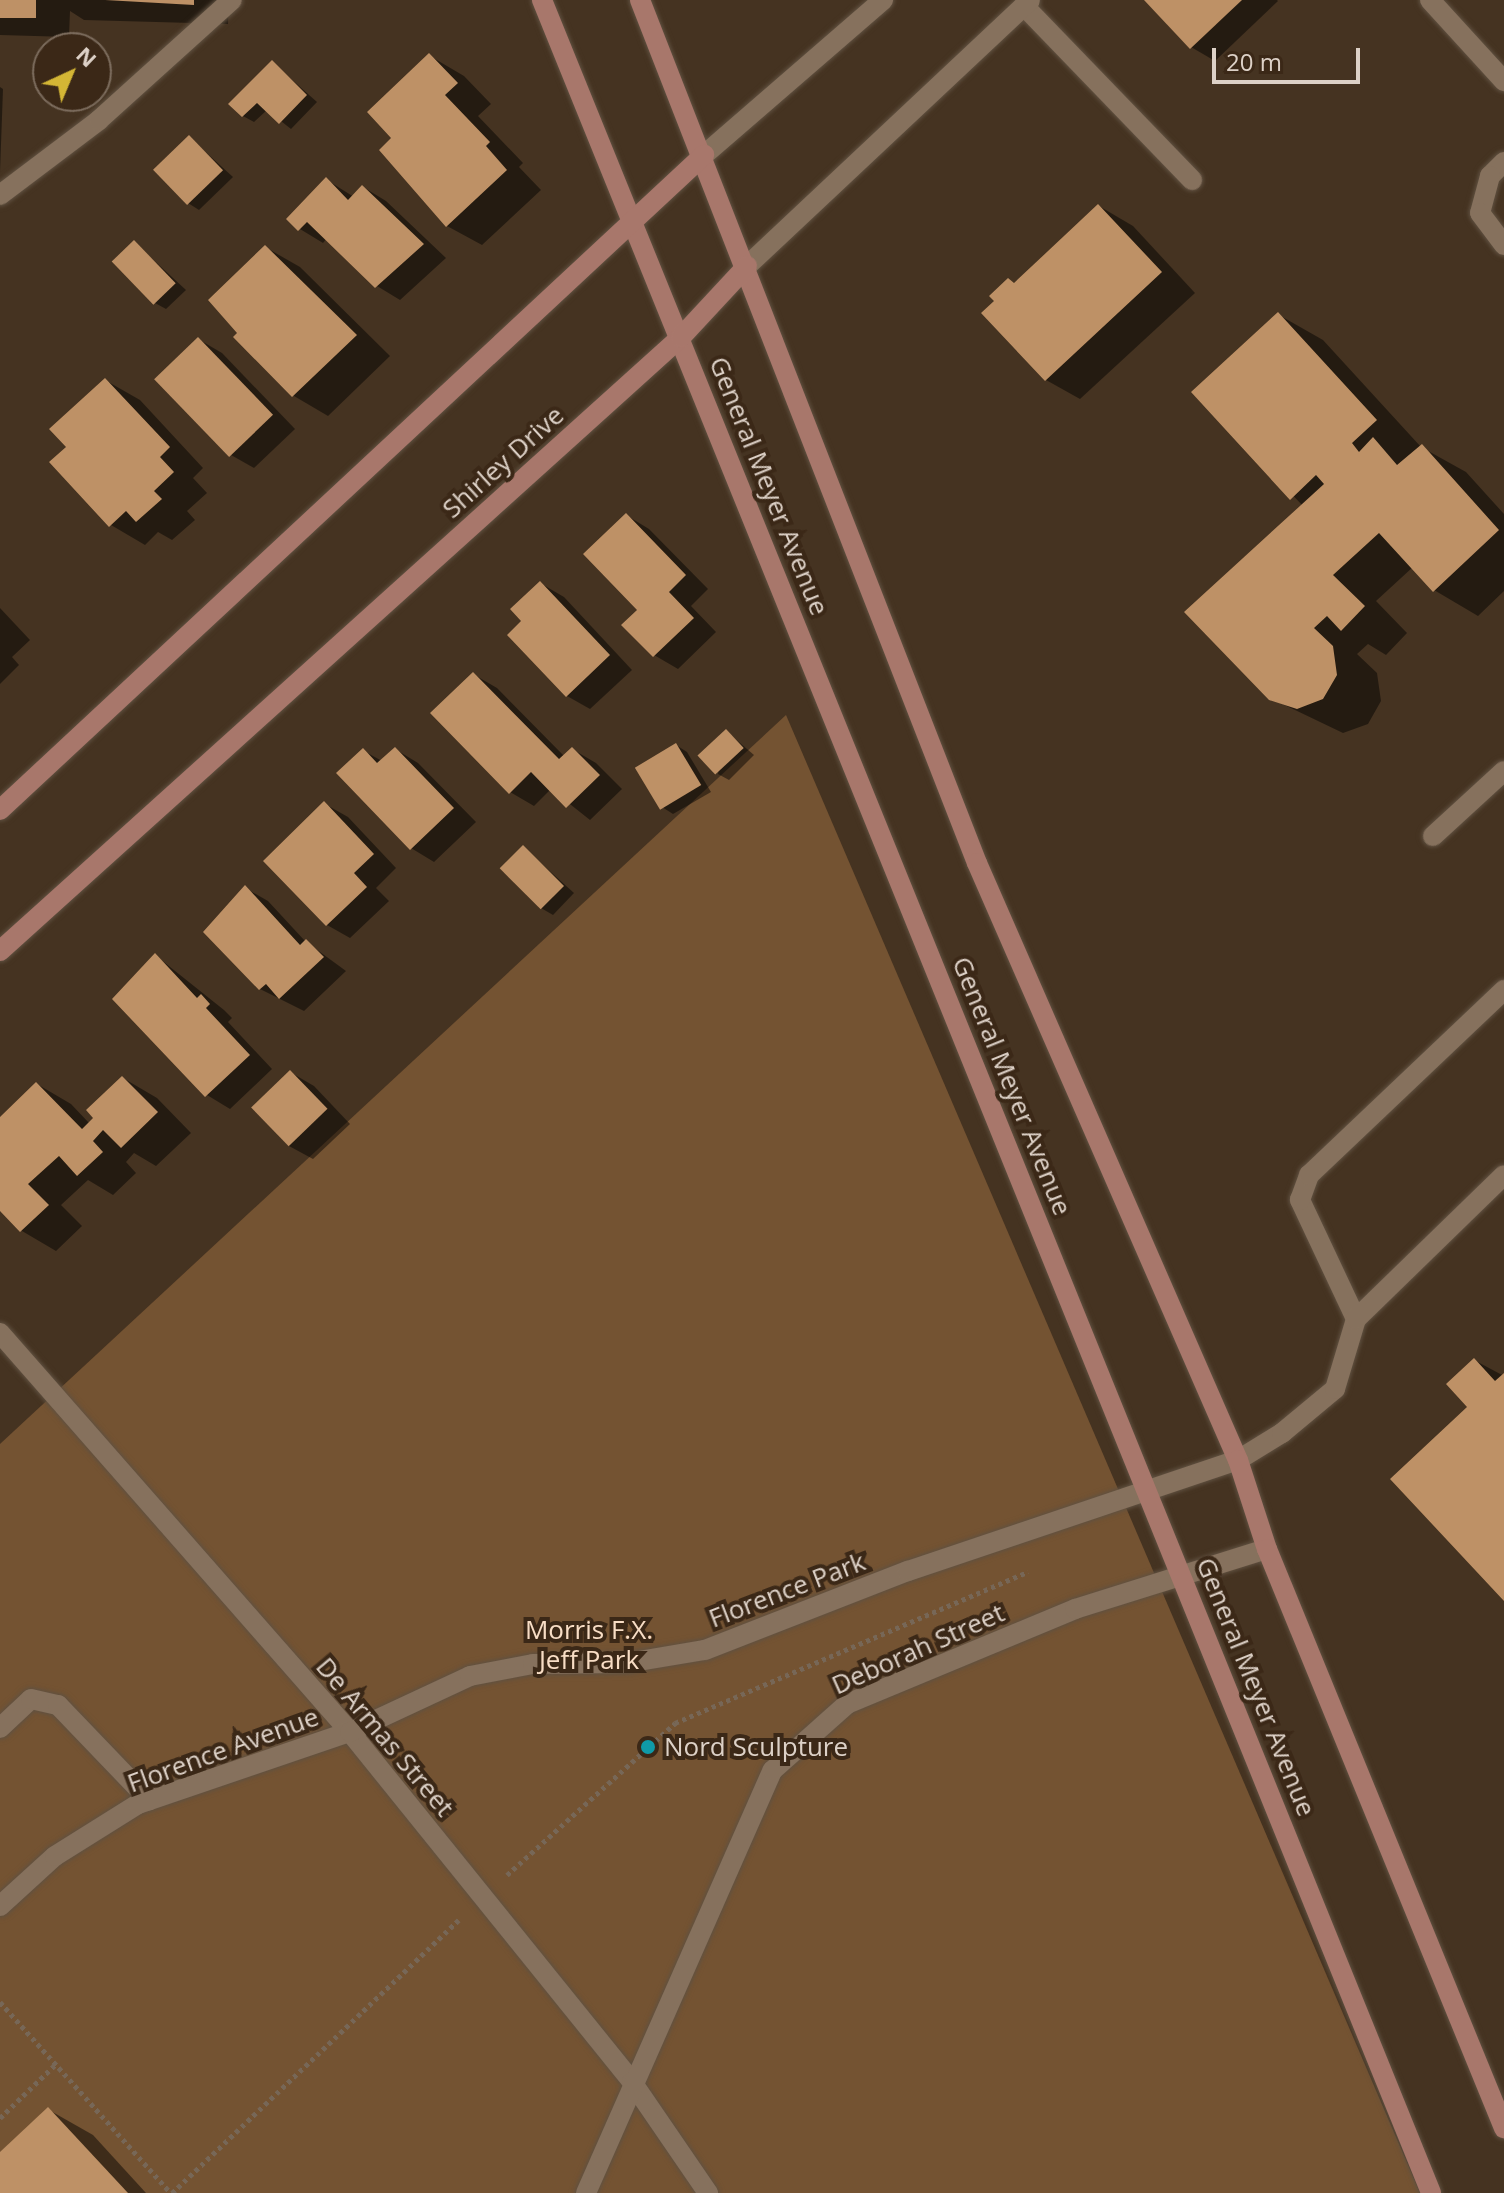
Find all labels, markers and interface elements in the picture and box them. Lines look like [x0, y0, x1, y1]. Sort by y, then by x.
north arrow [32, 32, 112, 112]
scale bar [1216, 32, 1364, 82]
text: N [70, 39, 104, 73]
text: 20 m [1226, 45, 1282, 78]
street label: General Meyer Avenue [703, 352, 835, 620]
street label: Shirley Drive [436, 400, 570, 524]
street label: General Meyer Avenue [946, 952, 1078, 1220]
street label: Florence Park [704, 1546, 870, 1634]
street label: General Meyer Avenue [1190, 1553, 1322, 1821]
street label: Deborah Street [827, 1597, 1009, 1701]
park label: Morris F.X. Jeff Park [525, 1614, 653, 1676]
street label: De Armas Street [310, 1651, 460, 1823]
street label: Florence Avenue [123, 1701, 323, 1799]
place label: Nord Sculpture [664, 1731, 848, 1763]
marker: Nord Sculpture [639, 1738, 657, 1756]

